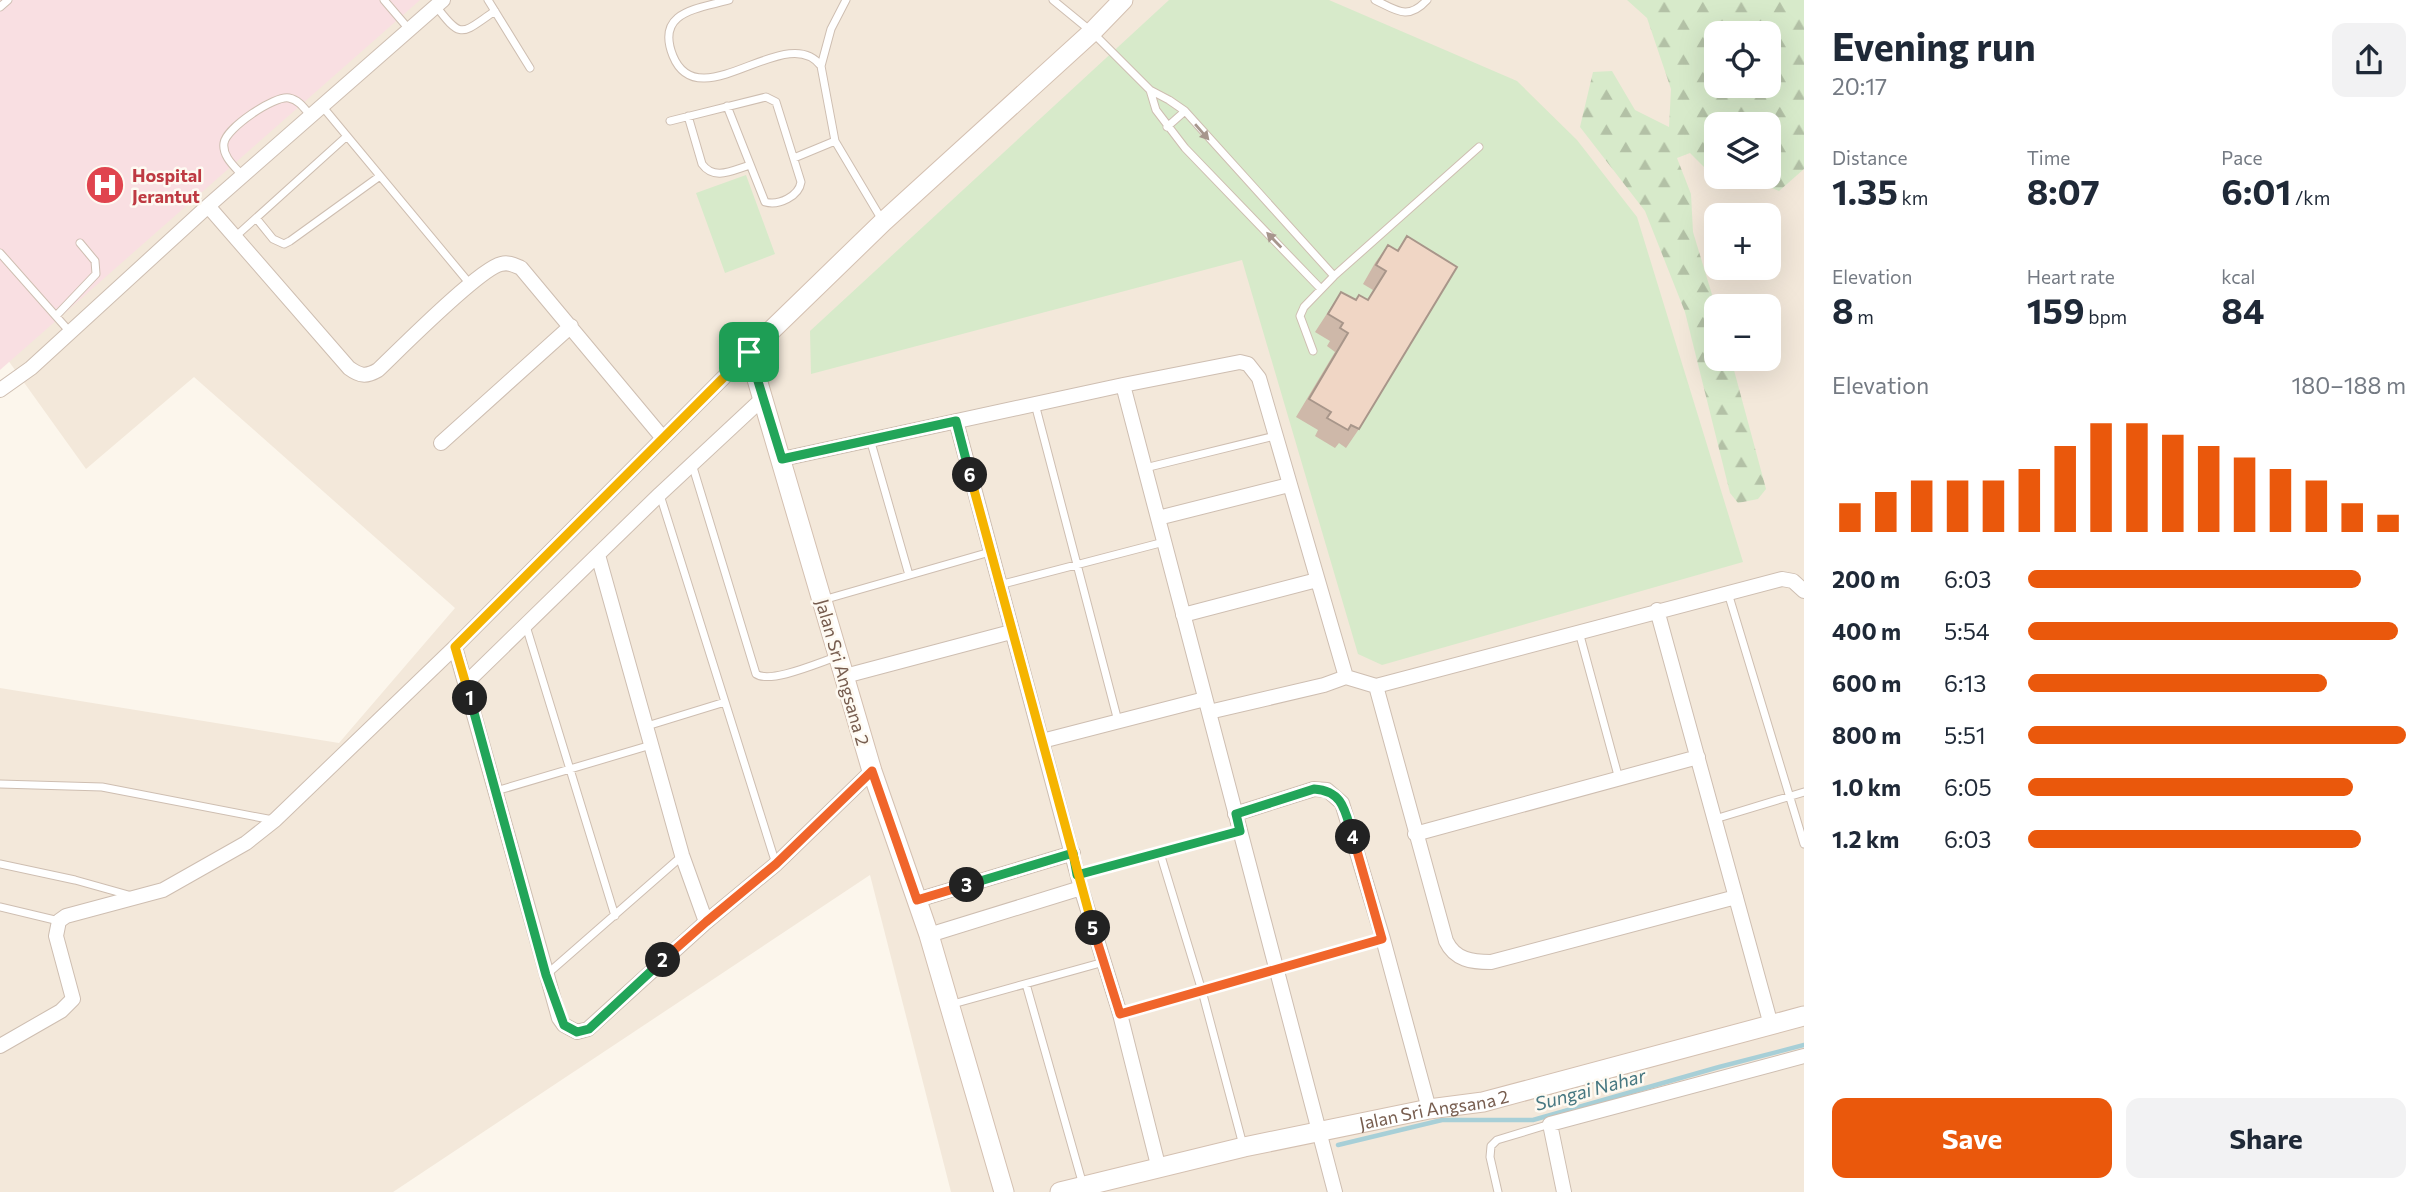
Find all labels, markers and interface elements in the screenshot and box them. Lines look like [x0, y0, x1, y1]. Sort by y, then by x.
map controls [1704, 21, 1781, 371]
button: locate [1704, 21, 1781, 98]
text: Evening run [1832, 22, 2036, 69]
button: share [2332, 23, 2406, 97]
text: 20:17 [1832, 72, 1887, 100]
button: layers [1704, 112, 1781, 189]
one-way arrow [1194, 123, 1209, 140]
text: Distance [1832, 146, 1908, 169]
text: Time [2027, 146, 2070, 169]
text: Pace [2221, 146, 2263, 169]
hospital icon: Hospital Jerantut [84, 164, 126, 206]
place label: Hospital Jerantut [132, 164, 202, 207]
text: 1.35 [1832, 169, 1898, 212]
text: 8:07 [2027, 169, 2100, 212]
text: 6:01 [2221, 169, 2291, 212]
text: km [1898, 186, 1928, 209]
text: /km [2291, 186, 2330, 209]
button: + [1704, 203, 1781, 280]
one-way arrow [1266, 232, 1283, 248]
text: Elevation [1832, 265, 1912, 288]
text: Heart rate [2027, 265, 2115, 288]
text: kcal [2221, 265, 2255, 288]
text: 8 [1832, 288, 1854, 331]
text: 159 [2027, 288, 2085, 331]
text: 84 [2221, 288, 2264, 331]
button: − [1704, 294, 1781, 371]
text: m [1854, 305, 1874, 328]
text: bpm [2085, 305, 2127, 328]
pin [719, 322, 779, 382]
icon: arrive [730, 333, 768, 371]
text: Elevation [1832, 371, 1929, 399]
text: 180–188 m [2291, 371, 2406, 399]
pin: 6 [953, 458, 988, 492]
text: 6 [964, 463, 975, 486]
text: 200 m [1832, 565, 1900, 593]
text: 6:03 [1944, 565, 1991, 593]
street label: Jalan Sri Angsana 2 [812, 596, 874, 748]
text: 400 m [1832, 617, 1901, 645]
text: 5:54 [1944, 617, 1990, 645]
text: 600 m [1832, 669, 1901, 697]
text: 6:13 [1944, 669, 1986, 697]
pin: 1 [452, 680, 488, 716]
text: 1 [465, 686, 474, 709]
text: 800 m [1832, 721, 1901, 749]
text: 5:51 [1944, 721, 1986, 749]
text: 1.0 km [1832, 773, 1901, 801]
text: 6:05 [1944, 773, 1992, 801]
pin: 4 [1336, 820, 1370, 854]
text: 4 [1347, 825, 1358, 848]
text: 1.2 km [1832, 825, 1899, 853]
text: 6:03 [1944, 825, 1991, 853]
pin: 3 [950, 868, 984, 903]
text: 3 [961, 873, 972, 896]
pin: 5 [1076, 911, 1110, 946]
text: 5 [1087, 916, 1098, 939]
pin: 2 [646, 942, 680, 978]
text: 2 [657, 948, 668, 971]
water label: Sungai Nahar [1532, 1063, 1649, 1115]
street label: Jalan Sri Angsana 2 [1357, 1085, 1511, 1134]
button: Save [1832, 1098, 2112, 1178]
button: Share [2126, 1098, 2406, 1178]

